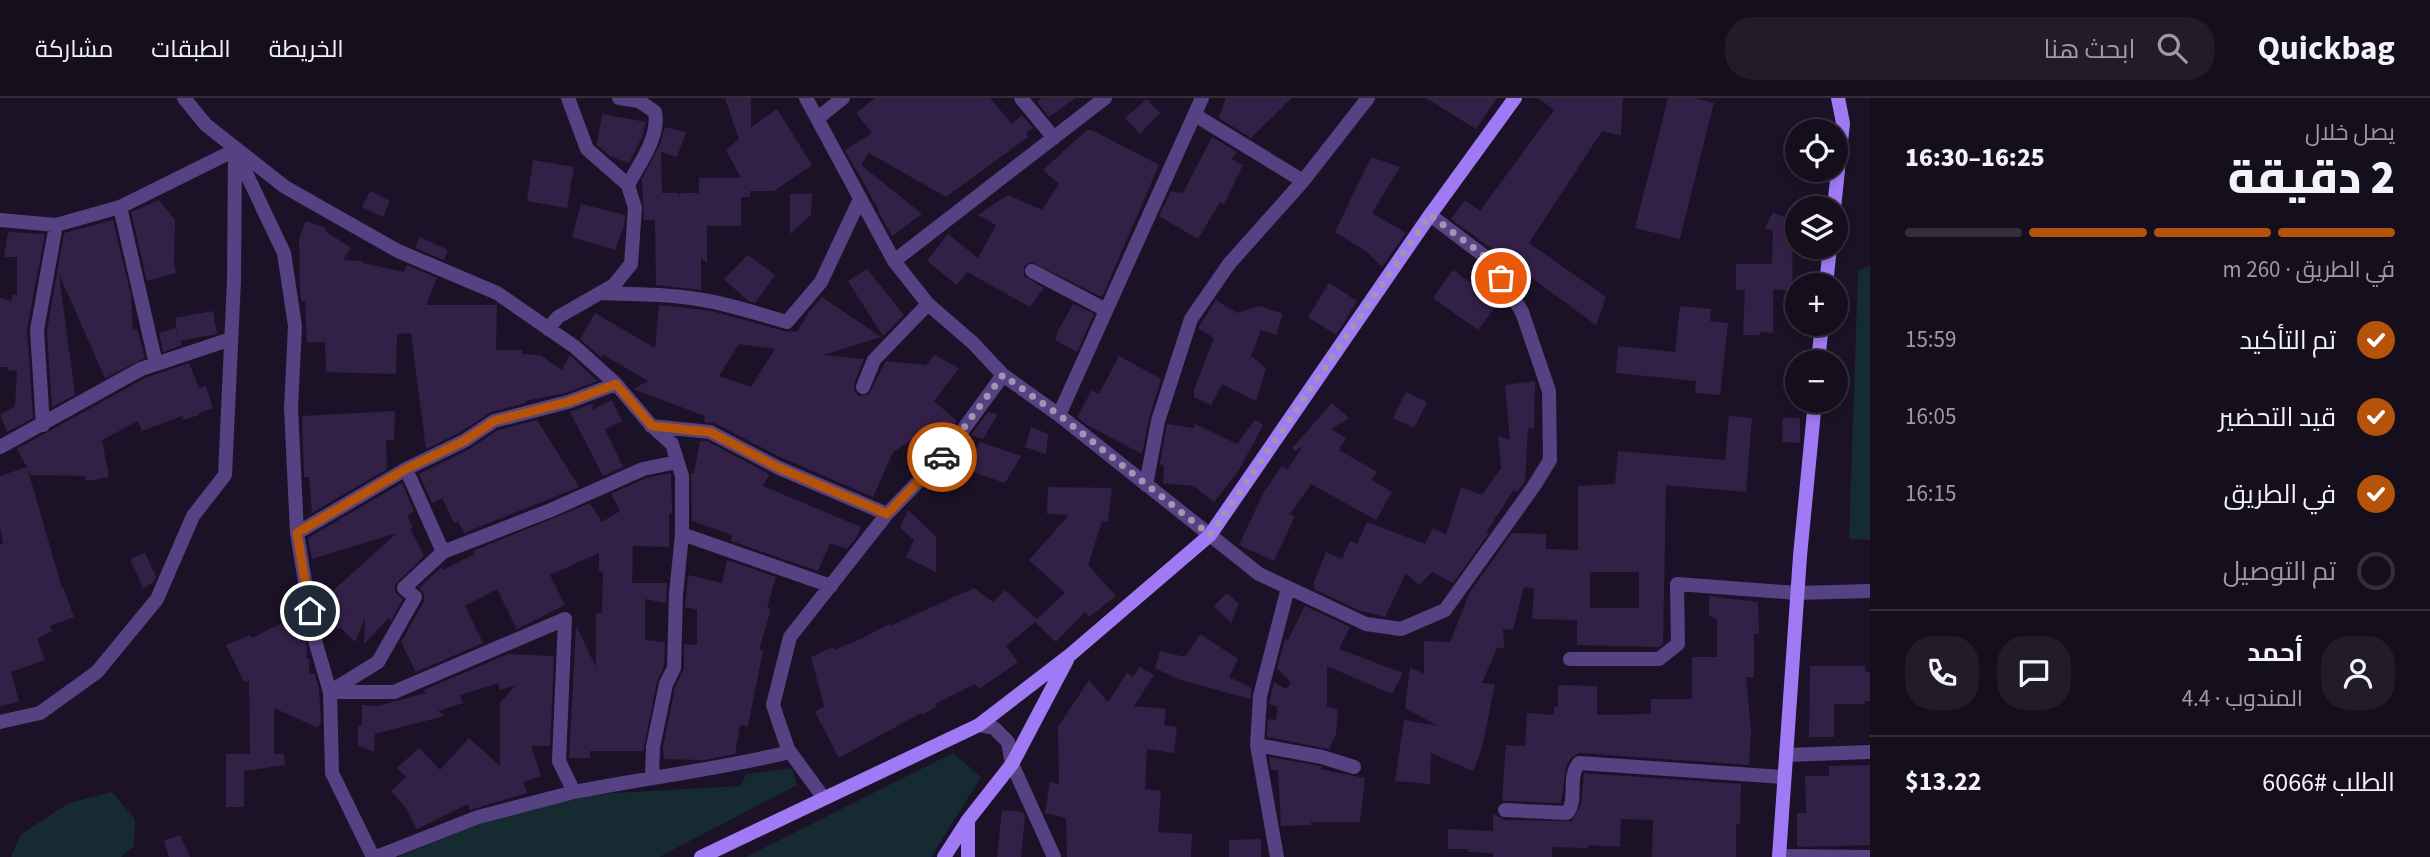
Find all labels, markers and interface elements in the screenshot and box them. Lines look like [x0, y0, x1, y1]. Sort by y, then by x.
search box [1725, 17, 2215, 80]
text: Quickbag [2257, 25, 2395, 72]
icon: search [2153, 29, 2191, 67]
text: ابحث هنا [2043, 31, 2135, 68]
text: مشاركة [35, 32, 113, 67]
text: الطبقات [151, 32, 231, 67]
text: الخريطة [269, 32, 344, 67]
text: يصل خلال [2305, 116, 2395, 149]
map controls [1785, 119, 1848, 413]
button: locate [1785, 119, 1848, 182]
text: 16:25–16:30 [1905, 139, 2045, 176]
text: 2 دقيقة [2228, 146, 2395, 211]
button: layers [1785, 196, 1848, 259]
pin [1471, 248, 1531, 308]
text: في الطريق · 260 m [2223, 253, 2395, 286]
icon: bag [1482, 259, 1520, 297]
button: + [1785, 273, 1848, 336]
icon: check [2357, 321, 2395, 359]
text: تم التأكيد [2239, 322, 2336, 359]
text: 15:59 [1905, 323, 1956, 356]
button: − [1785, 350, 1848, 413]
icon: check [2357, 398, 2395, 436]
text: قيد التحضير [2218, 399, 2336, 436]
text: 16:05 [1905, 400, 1956, 433]
courier [907, 422, 977, 492]
icon: car [923, 438, 961, 476]
icon: check [2357, 475, 2395, 513]
text: في الطريق [2223, 476, 2336, 513]
text: 16:15 [1905, 477, 1956, 510]
text: تم التوصيل [2223, 553, 2336, 590]
pin [280, 581, 340, 641]
icon: home [291, 592, 329, 630]
text: أحمد [2247, 634, 2303, 671]
button: phone [1905, 636, 1979, 710]
button: chat [1997, 636, 2071, 710]
button: person [2321, 636, 2395, 710]
text: المندوب · 4.4 [2182, 682, 2303, 715]
text: $13.22 [1905, 763, 1981, 800]
text: الطلب #6066 [2262, 764, 2395, 801]

